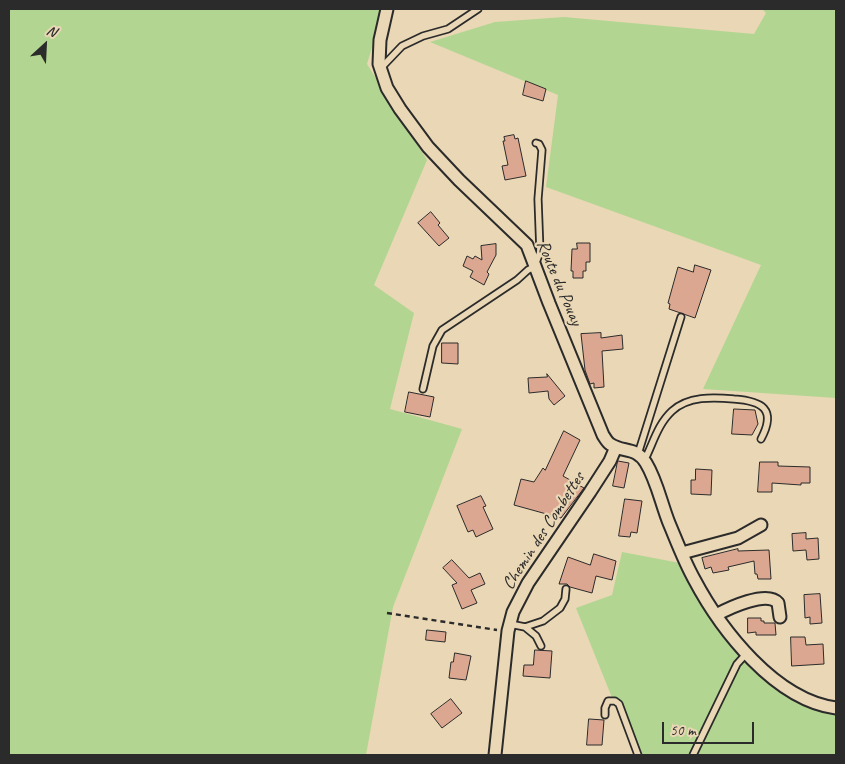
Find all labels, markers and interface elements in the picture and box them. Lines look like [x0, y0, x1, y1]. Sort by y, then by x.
north arrow [20, 20, 70, 70]
text: N [44, 21, 59, 40]
street label: Route du Pouay [531, 237, 587, 329]
street label: Chemin des Combettes [498, 468, 590, 594]
scale bar [665, 712, 758, 744]
text: 50 m [670, 721, 696, 740]

